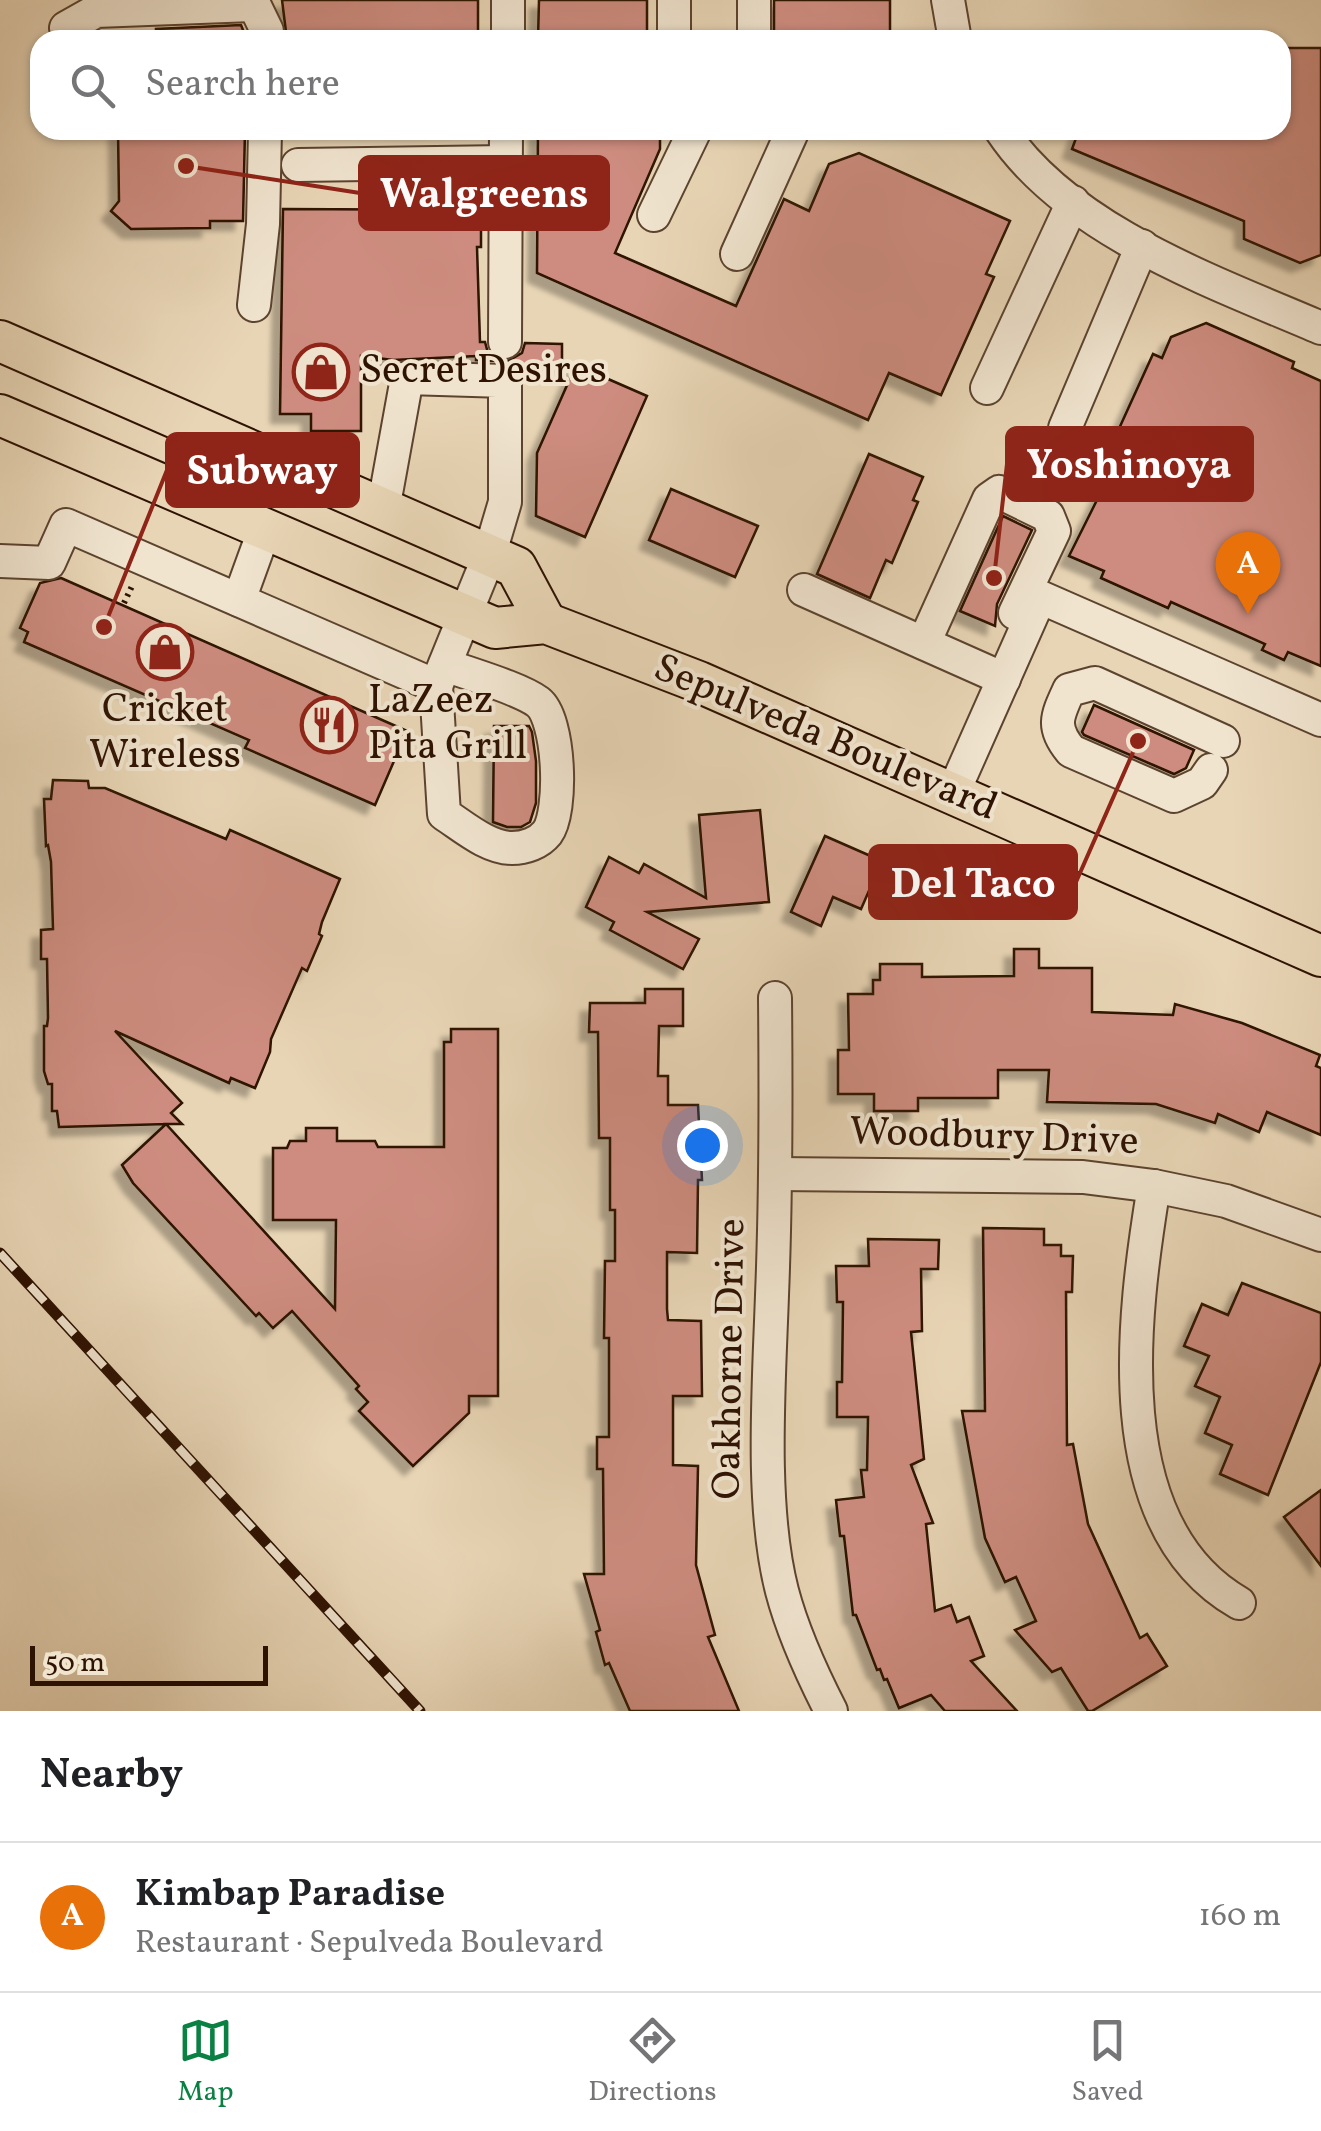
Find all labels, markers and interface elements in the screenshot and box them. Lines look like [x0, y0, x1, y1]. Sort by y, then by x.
search box [30, 30, 1291, 140]
icon: search [65, 58, 120, 113]
text: Search here [145, 59, 340, 112]
callout: Walgreens [360, 157, 608, 229]
text: Walgreens [380, 167, 588, 226]
shop icon: Secret Desires [291, 342, 351, 402]
place label: Secret Desires [360, 344, 607, 400]
callout: Yoshinoya [1007, 428, 1252, 500]
callout: Subway [167, 434, 358, 506]
text: Yoshinoya [1026, 438, 1232, 497]
text: Subway [186, 444, 338, 503]
pin: A [1216, 532, 1280, 614]
shop icon: Cricket Wireless [135, 622, 195, 682]
street label: Sepulveda Boulevard [645, 641, 1005, 837]
place label: LaZeez Pita Grill [368, 674, 527, 776]
place label: Cricket Wireless [89, 683, 241, 785]
restaurant icon: LaZeez Pita Grill [299, 695, 359, 755]
callout: Del Taco [870, 846, 1076, 918]
text: Del Taco [890, 857, 1056, 916]
street label: Woodbury Drive [848, 1105, 1140, 1171]
your location [677, 1120, 728, 1171]
street label: Oakhorne Drive [701, 1218, 761, 1500]
scale bar [30, 1641, 268, 1686]
text: 50 m [45, 1644, 105, 1683]
text: Nearby [40, 1747, 183, 1806]
text: Kimbap Paradise [135, 1869, 445, 1922]
text: A [61, 1895, 84, 1939]
text: 160 m [1198, 1895, 1281, 1939]
text: Restaurant · Sepulveda Boulevard [135, 1922, 604, 1966]
tab: Map [177, 2013, 233, 2112]
tab: Directions [588, 2013, 717, 2112]
tab: Saved [1071, 2013, 1144, 2112]

